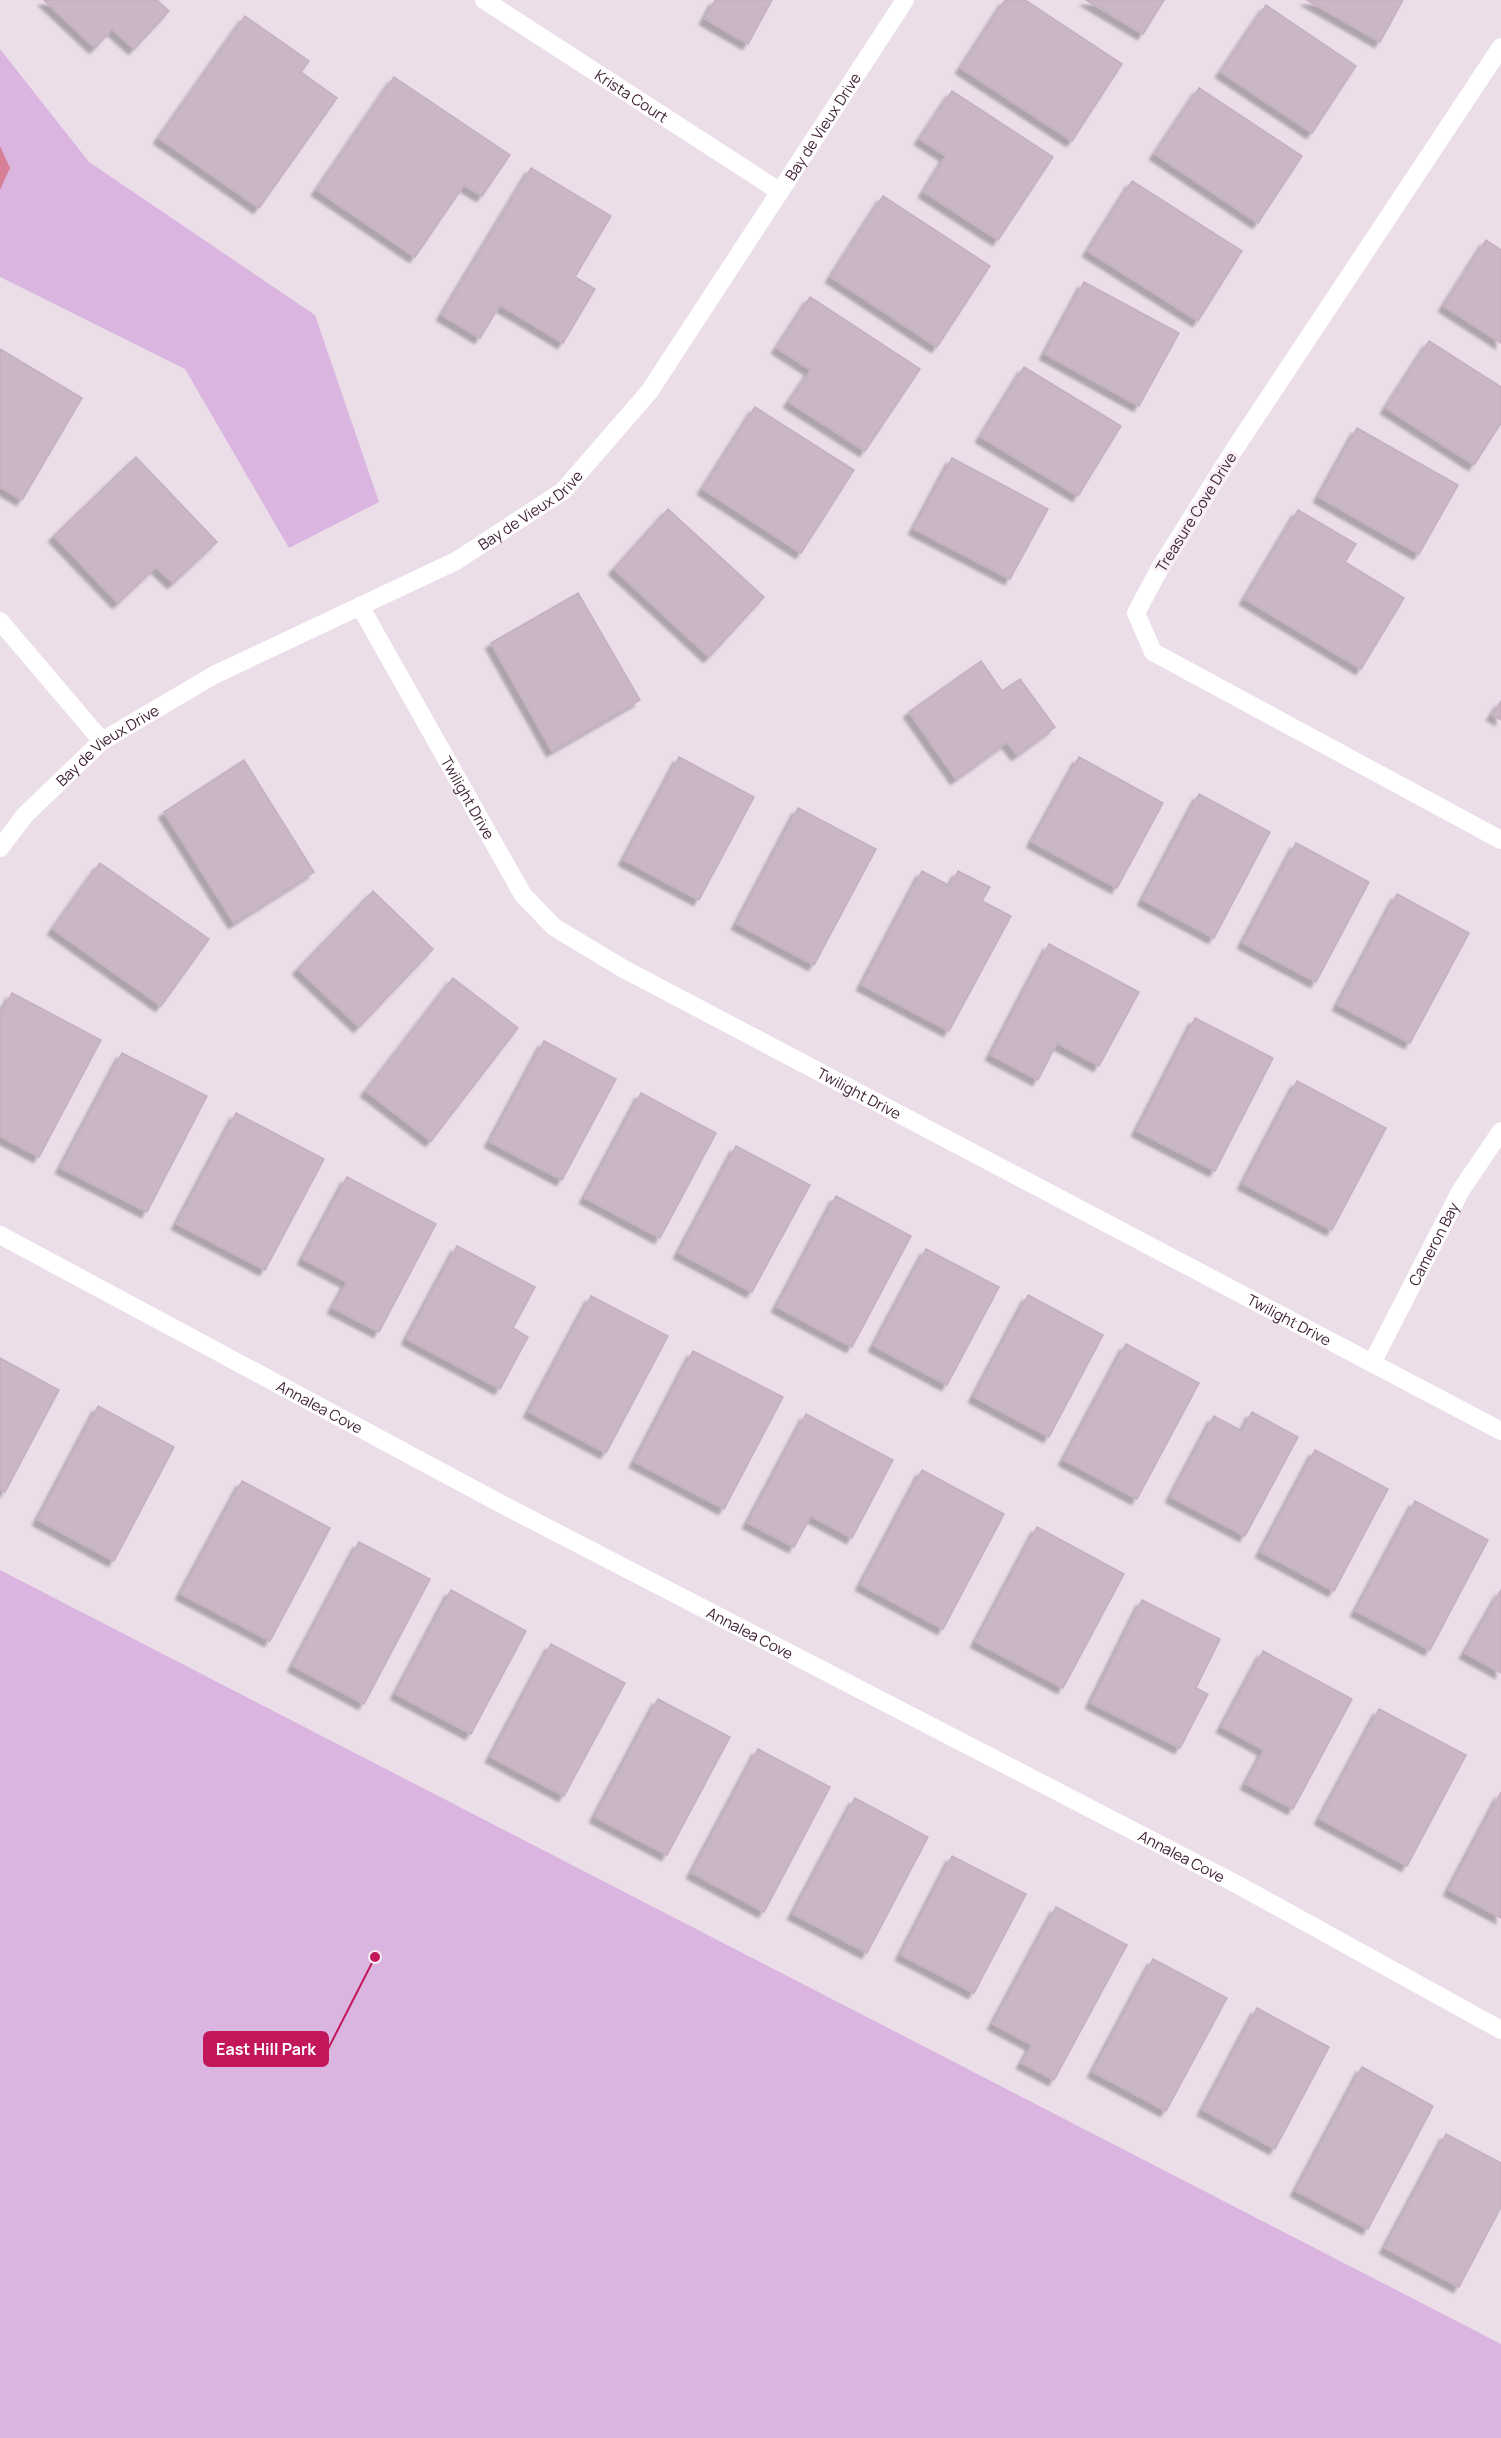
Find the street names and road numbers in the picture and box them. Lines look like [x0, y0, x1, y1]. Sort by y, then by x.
street label: Krista Court [591, 64, 672, 127]
street label: Bay de Vieux Drive [780, 68, 865, 184]
street label: Treasure Cove Drive [1151, 448, 1242, 576]
street label: Bay de Vieux Drive [474, 465, 587, 554]
street label: Bay de Vieux Drive [51, 699, 163, 791]
street label: Twilight Drive [436, 752, 500, 843]
street label: Twilight Drive [814, 1062, 905, 1124]
street label: Cameron Bay [1403, 1198, 1464, 1289]
street label: Twilight Drive [1244, 1289, 1335, 1350]
street label: Annalea Cove [273, 1375, 367, 1438]
street label: Annalea Cove [703, 1602, 797, 1664]
street label: Annalea Cove [1135, 1825, 1229, 1887]

